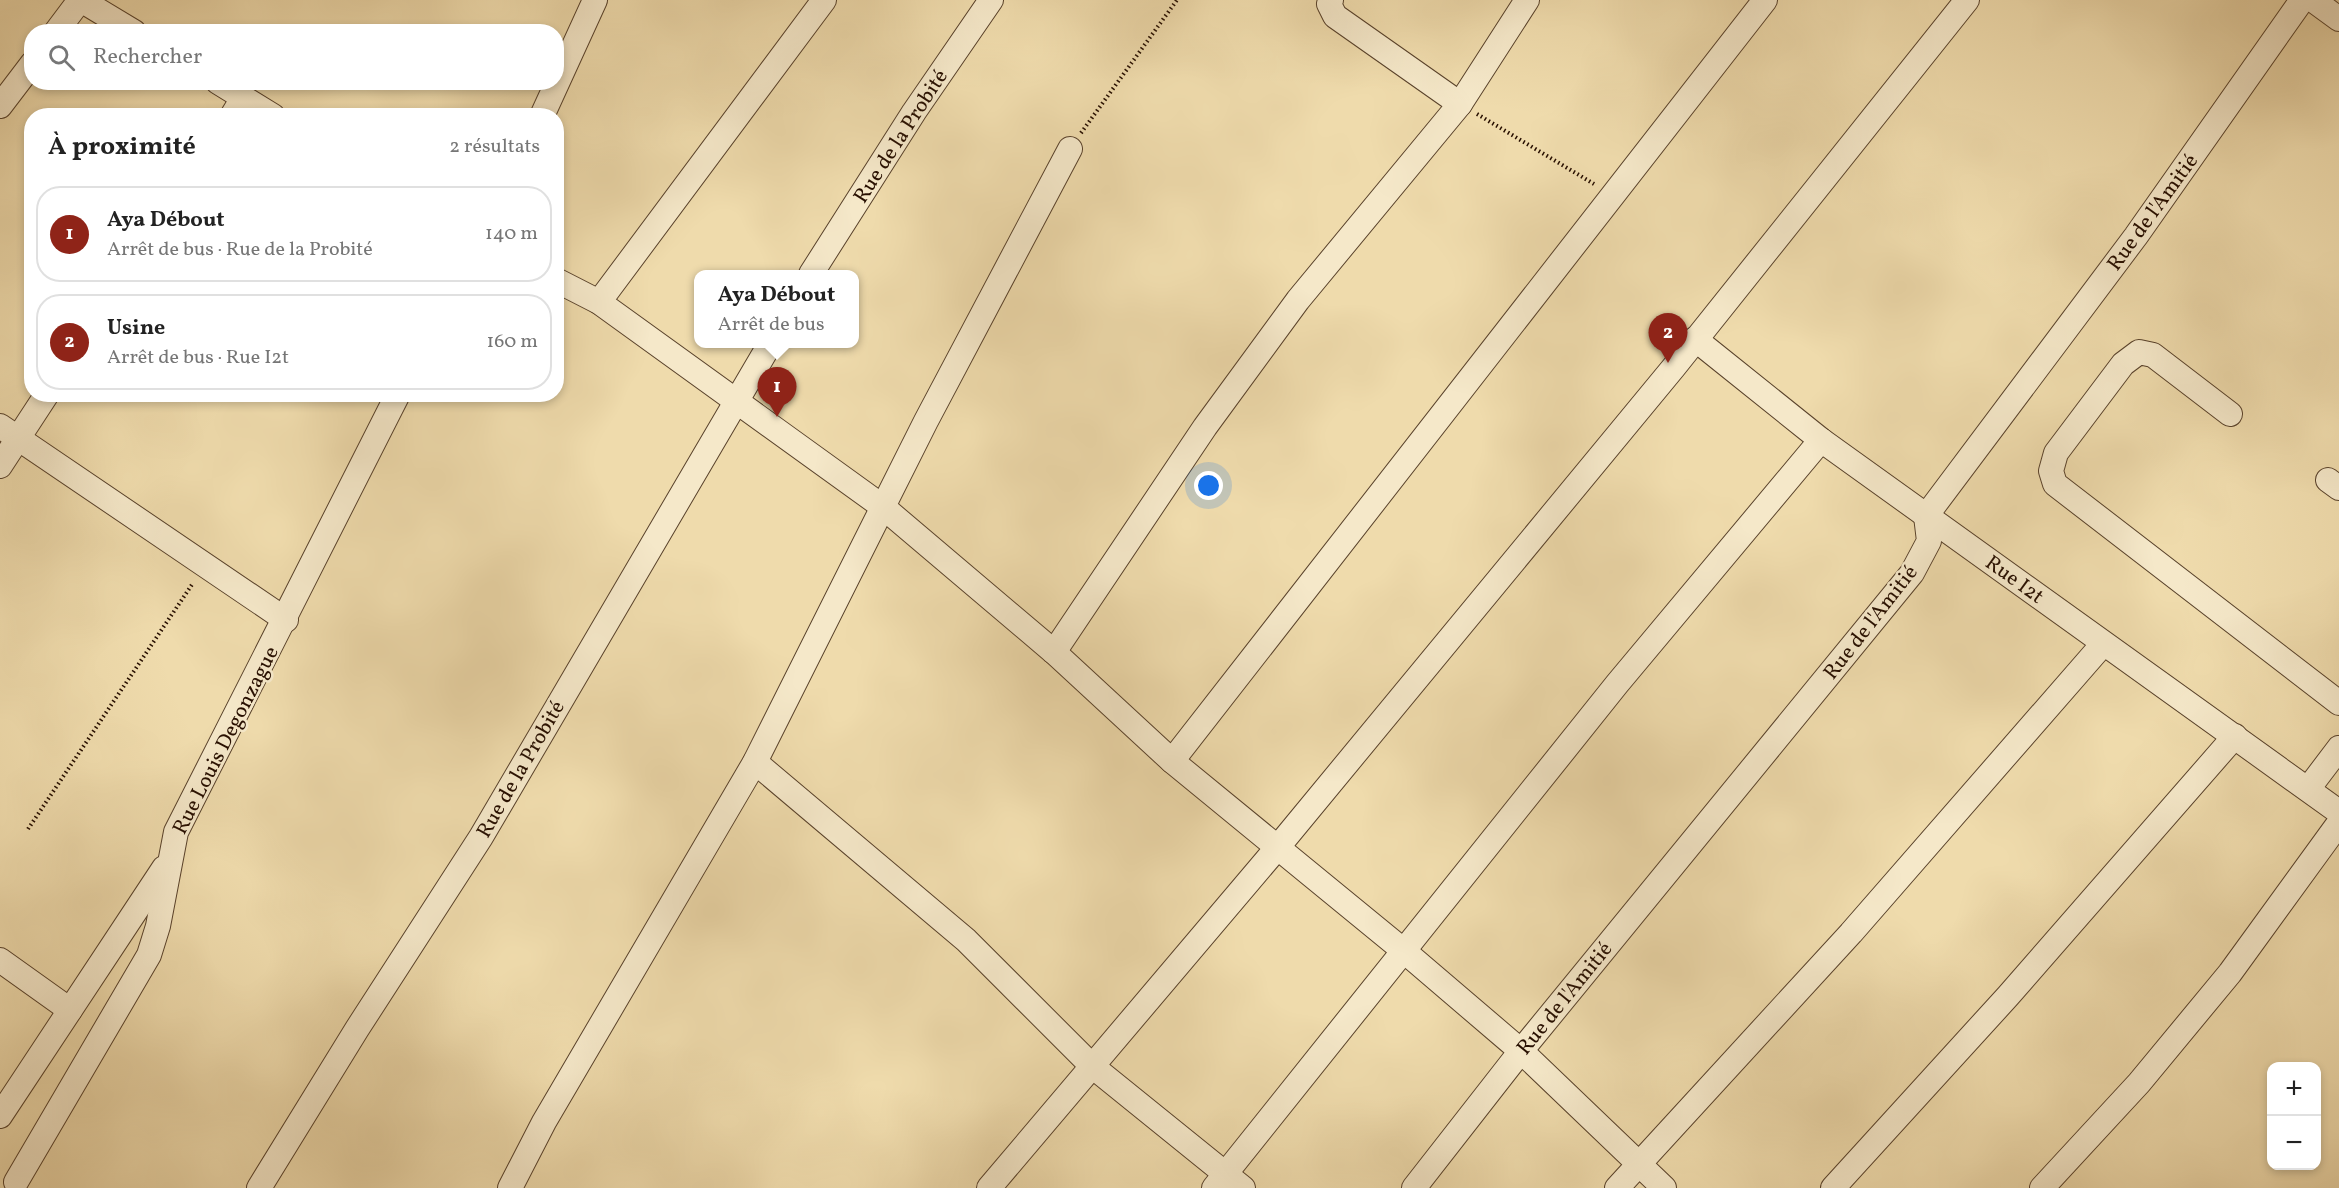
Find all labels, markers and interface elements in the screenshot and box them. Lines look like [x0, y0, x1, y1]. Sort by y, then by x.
search box [24, 24, 564, 90]
icon: search [45, 41, 78, 74]
text: Rechercher [93, 42, 202, 73]
street label: Rue de la Probité [847, 64, 955, 209]
text: À proximité [48, 129, 196, 165]
text: 2 résultats [449, 133, 540, 161]
street label: Rue de l'Amitié [2101, 148, 2206, 277]
text: Aya Débout [107, 205, 225, 236]
text: 1 [65, 220, 74, 248]
text: 140 m [485, 220, 538, 248]
text: Arrêt de bus · Rue de la Probité [107, 236, 373, 264]
popup [694, 270, 859, 348]
text: Aya Débout [718, 280, 835, 311]
text: Arrêt de bus [718, 311, 825, 339]
text: Usine [107, 313, 165, 344]
pin: 2 [1648, 314, 1688, 363]
text: 2 [64, 328, 75, 356]
text: 160 m [486, 328, 538, 356]
text: Arrêt de bus · Rue I2t [107, 344, 289, 372]
pin: 1 [758, 368, 796, 417]
your location [1194, 471, 1223, 500]
street label: Rue I2t [1979, 549, 2050, 611]
street label: Rue de l'Amitié [1817, 560, 1925, 686]
street label: Rue Louis Degonzague [166, 641, 286, 840]
street label: Rue de la Probité [470, 696, 572, 844]
street label: Rue de l'Amitié [1510, 936, 1620, 1062]
map controls [2267, 1062, 2321, 1170]
button: + [2267, 1062, 2321, 1116]
button: − [2267, 1116, 2321, 1170]

